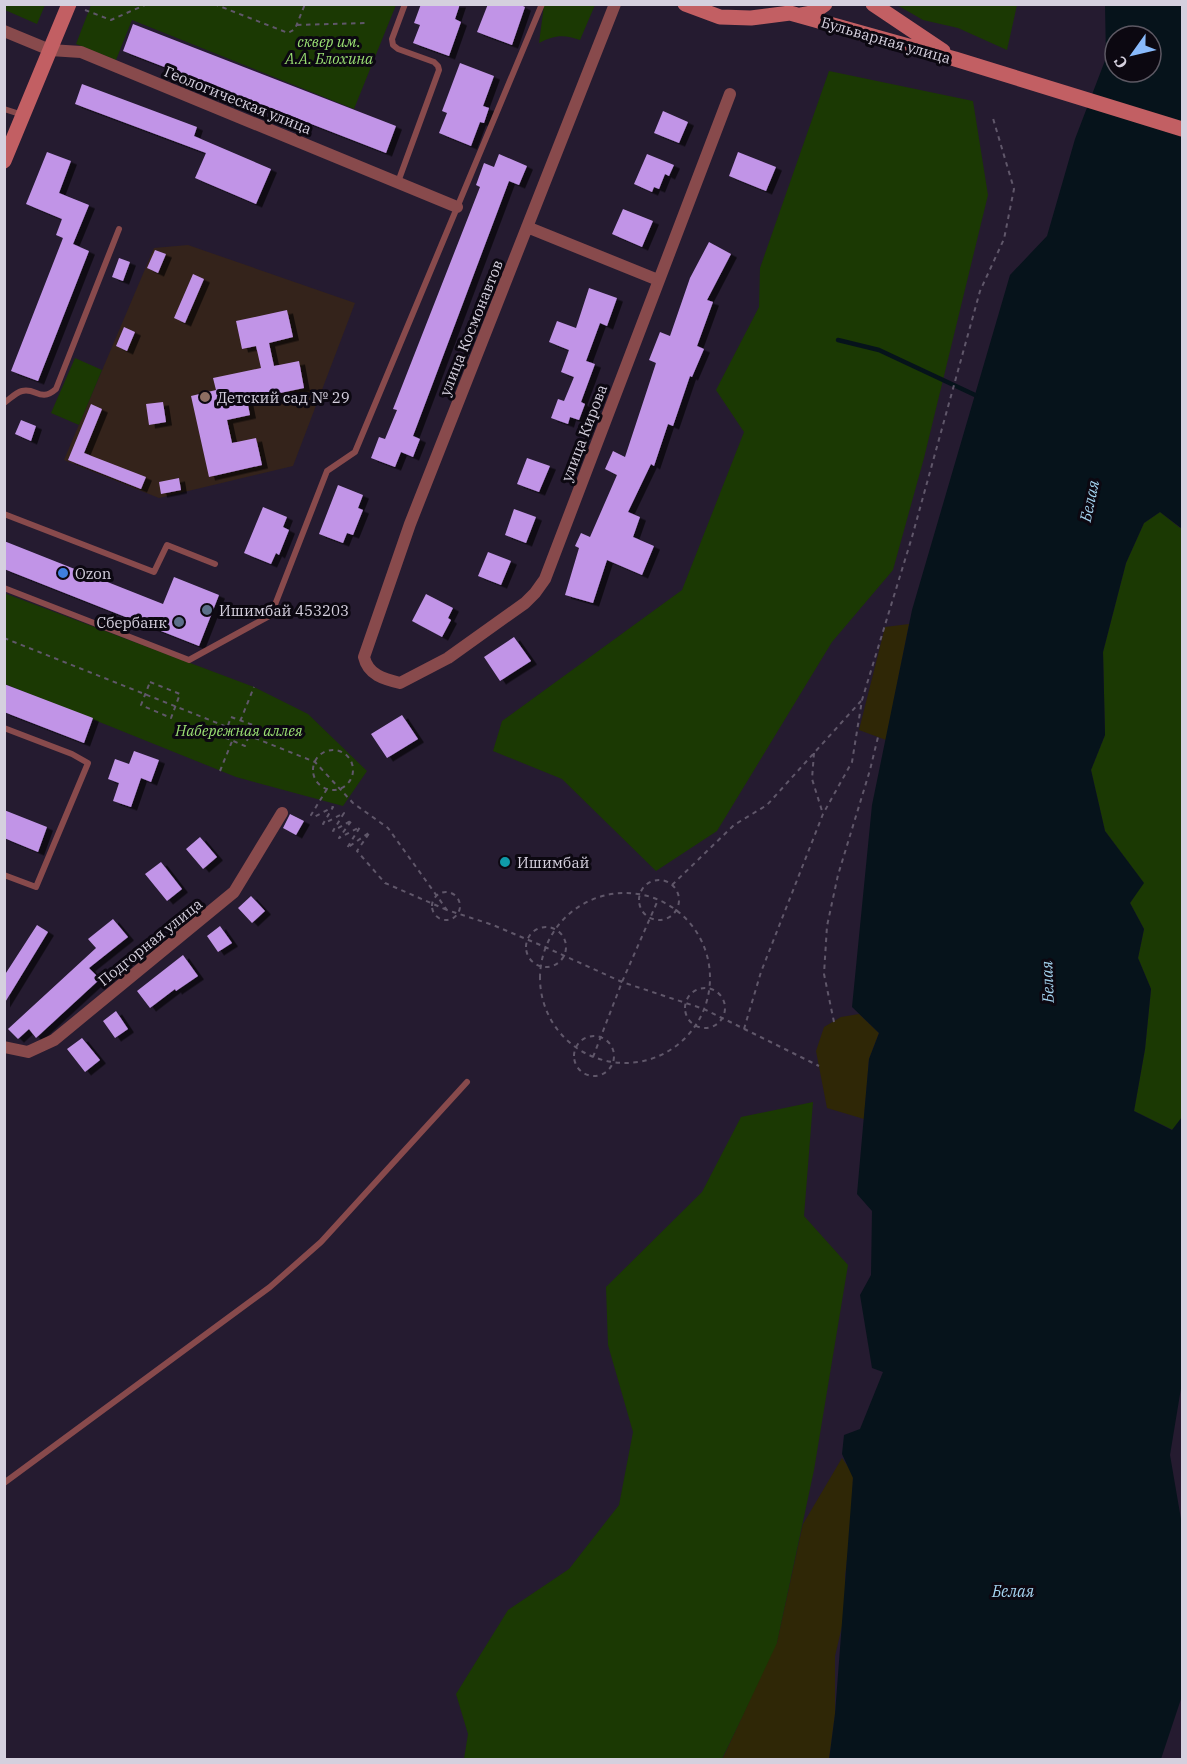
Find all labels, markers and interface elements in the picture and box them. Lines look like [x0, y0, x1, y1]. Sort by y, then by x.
street label: Бульварная улица [819, 12, 953, 68]
north arrow [1103, 24, 1163, 84]
park label: сквер им. А.А. Блохина [284, 32, 374, 68]
text: С [1109, 52, 1132, 72]
street label: Геологическая улица [161, 62, 315, 138]
street label: улица Космонавтов [435, 257, 507, 399]
street label: улица Кирова [557, 382, 611, 484]
place label: Детский сад № 29 [217, 388, 350, 407]
marker: Детский сад № 29 [198, 390, 212, 404]
water label: Белая [1075, 478, 1103, 525]
place label: Ozon [75, 564, 112, 583]
marker: Ozon [56, 566, 70, 580]
place label: Ишимбай 453203 [219, 601, 349, 620]
marker: Ишимбай 453203 [200, 603, 214, 617]
place label: Сбербанк [97, 613, 167, 632]
marker: Сбербанк [172, 615, 186, 629]
park label: Набережная аллея [174, 721, 303, 740]
place label: Ишимбай [517, 853, 590, 872]
marker: Ишимбай [498, 855, 512, 869]
street label: Подгорная улица [94, 894, 206, 990]
water label: Белая [1036, 960, 1058, 1004]
water label: Белая [991, 1581, 1035, 1601]

